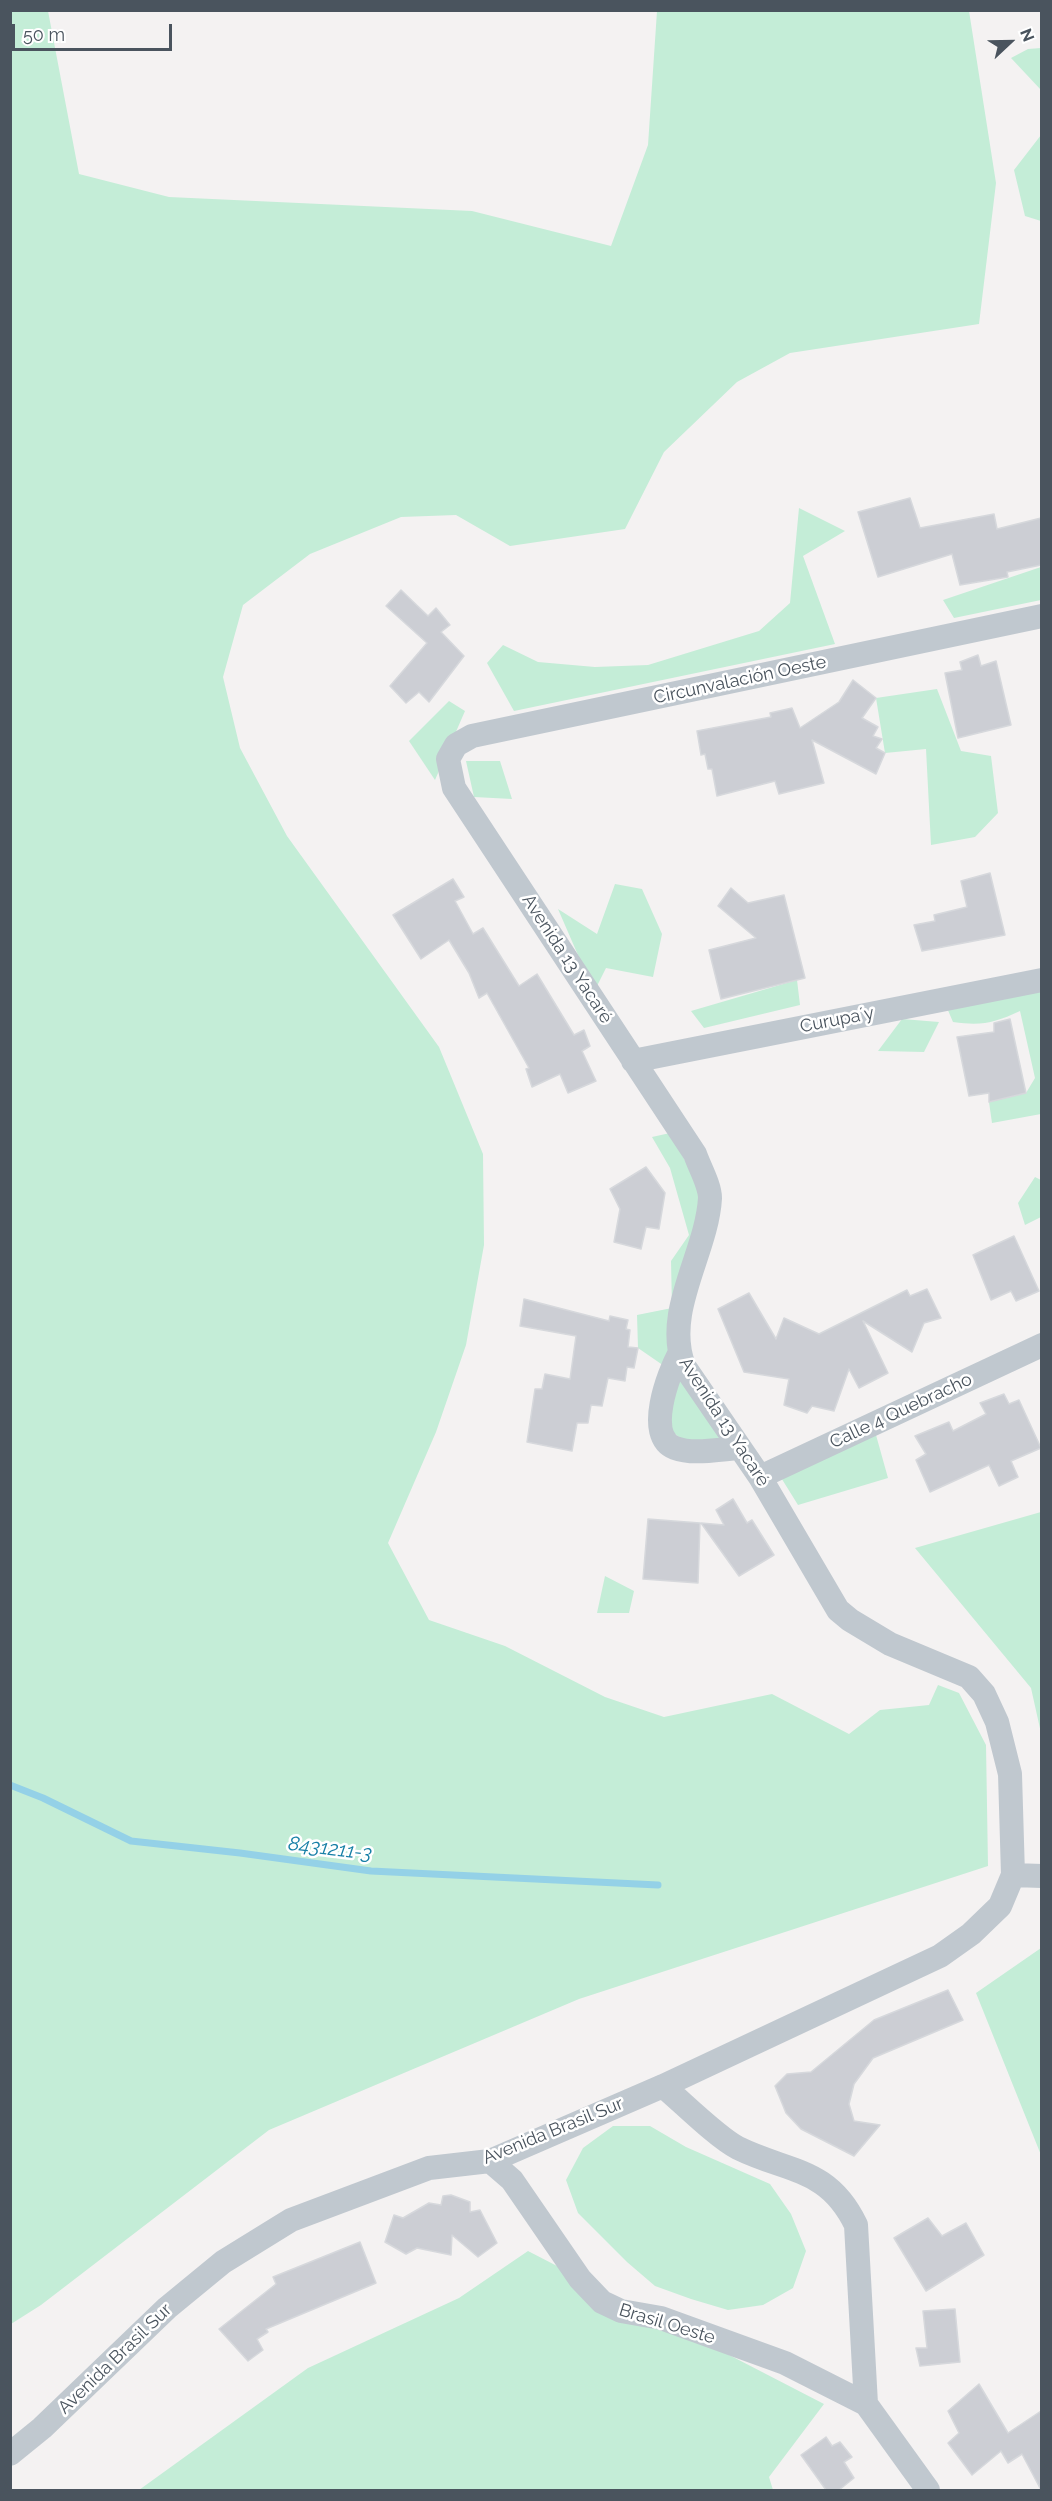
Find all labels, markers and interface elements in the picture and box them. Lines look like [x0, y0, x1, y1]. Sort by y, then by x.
scale bar [15, 12, 176, 50]
north arrow [980, 12, 1040, 72]
text: 50 m [23, 24, 65, 45]
text: N [1016, 26, 1038, 44]
street label: Circunvalación Oeste [652, 651, 828, 709]
street label: Avenida 13 Yacaré [517, 890, 617, 1028]
street label: Curupa´y [798, 1002, 876, 1038]
street label: Avenida 13 Yacaré [674, 1353, 774, 1491]
street label: Calle 4 Quebracho [826, 1369, 976, 1453]
water label: 8431211-3 [287, 1832, 373, 1866]
street label: Avenida Brasil Sur [480, 2093, 626, 2169]
street label: Avenida Brasil Sur [54, 2299, 176, 2419]
street label: Brasil Oeste [616, 2299, 718, 2349]

